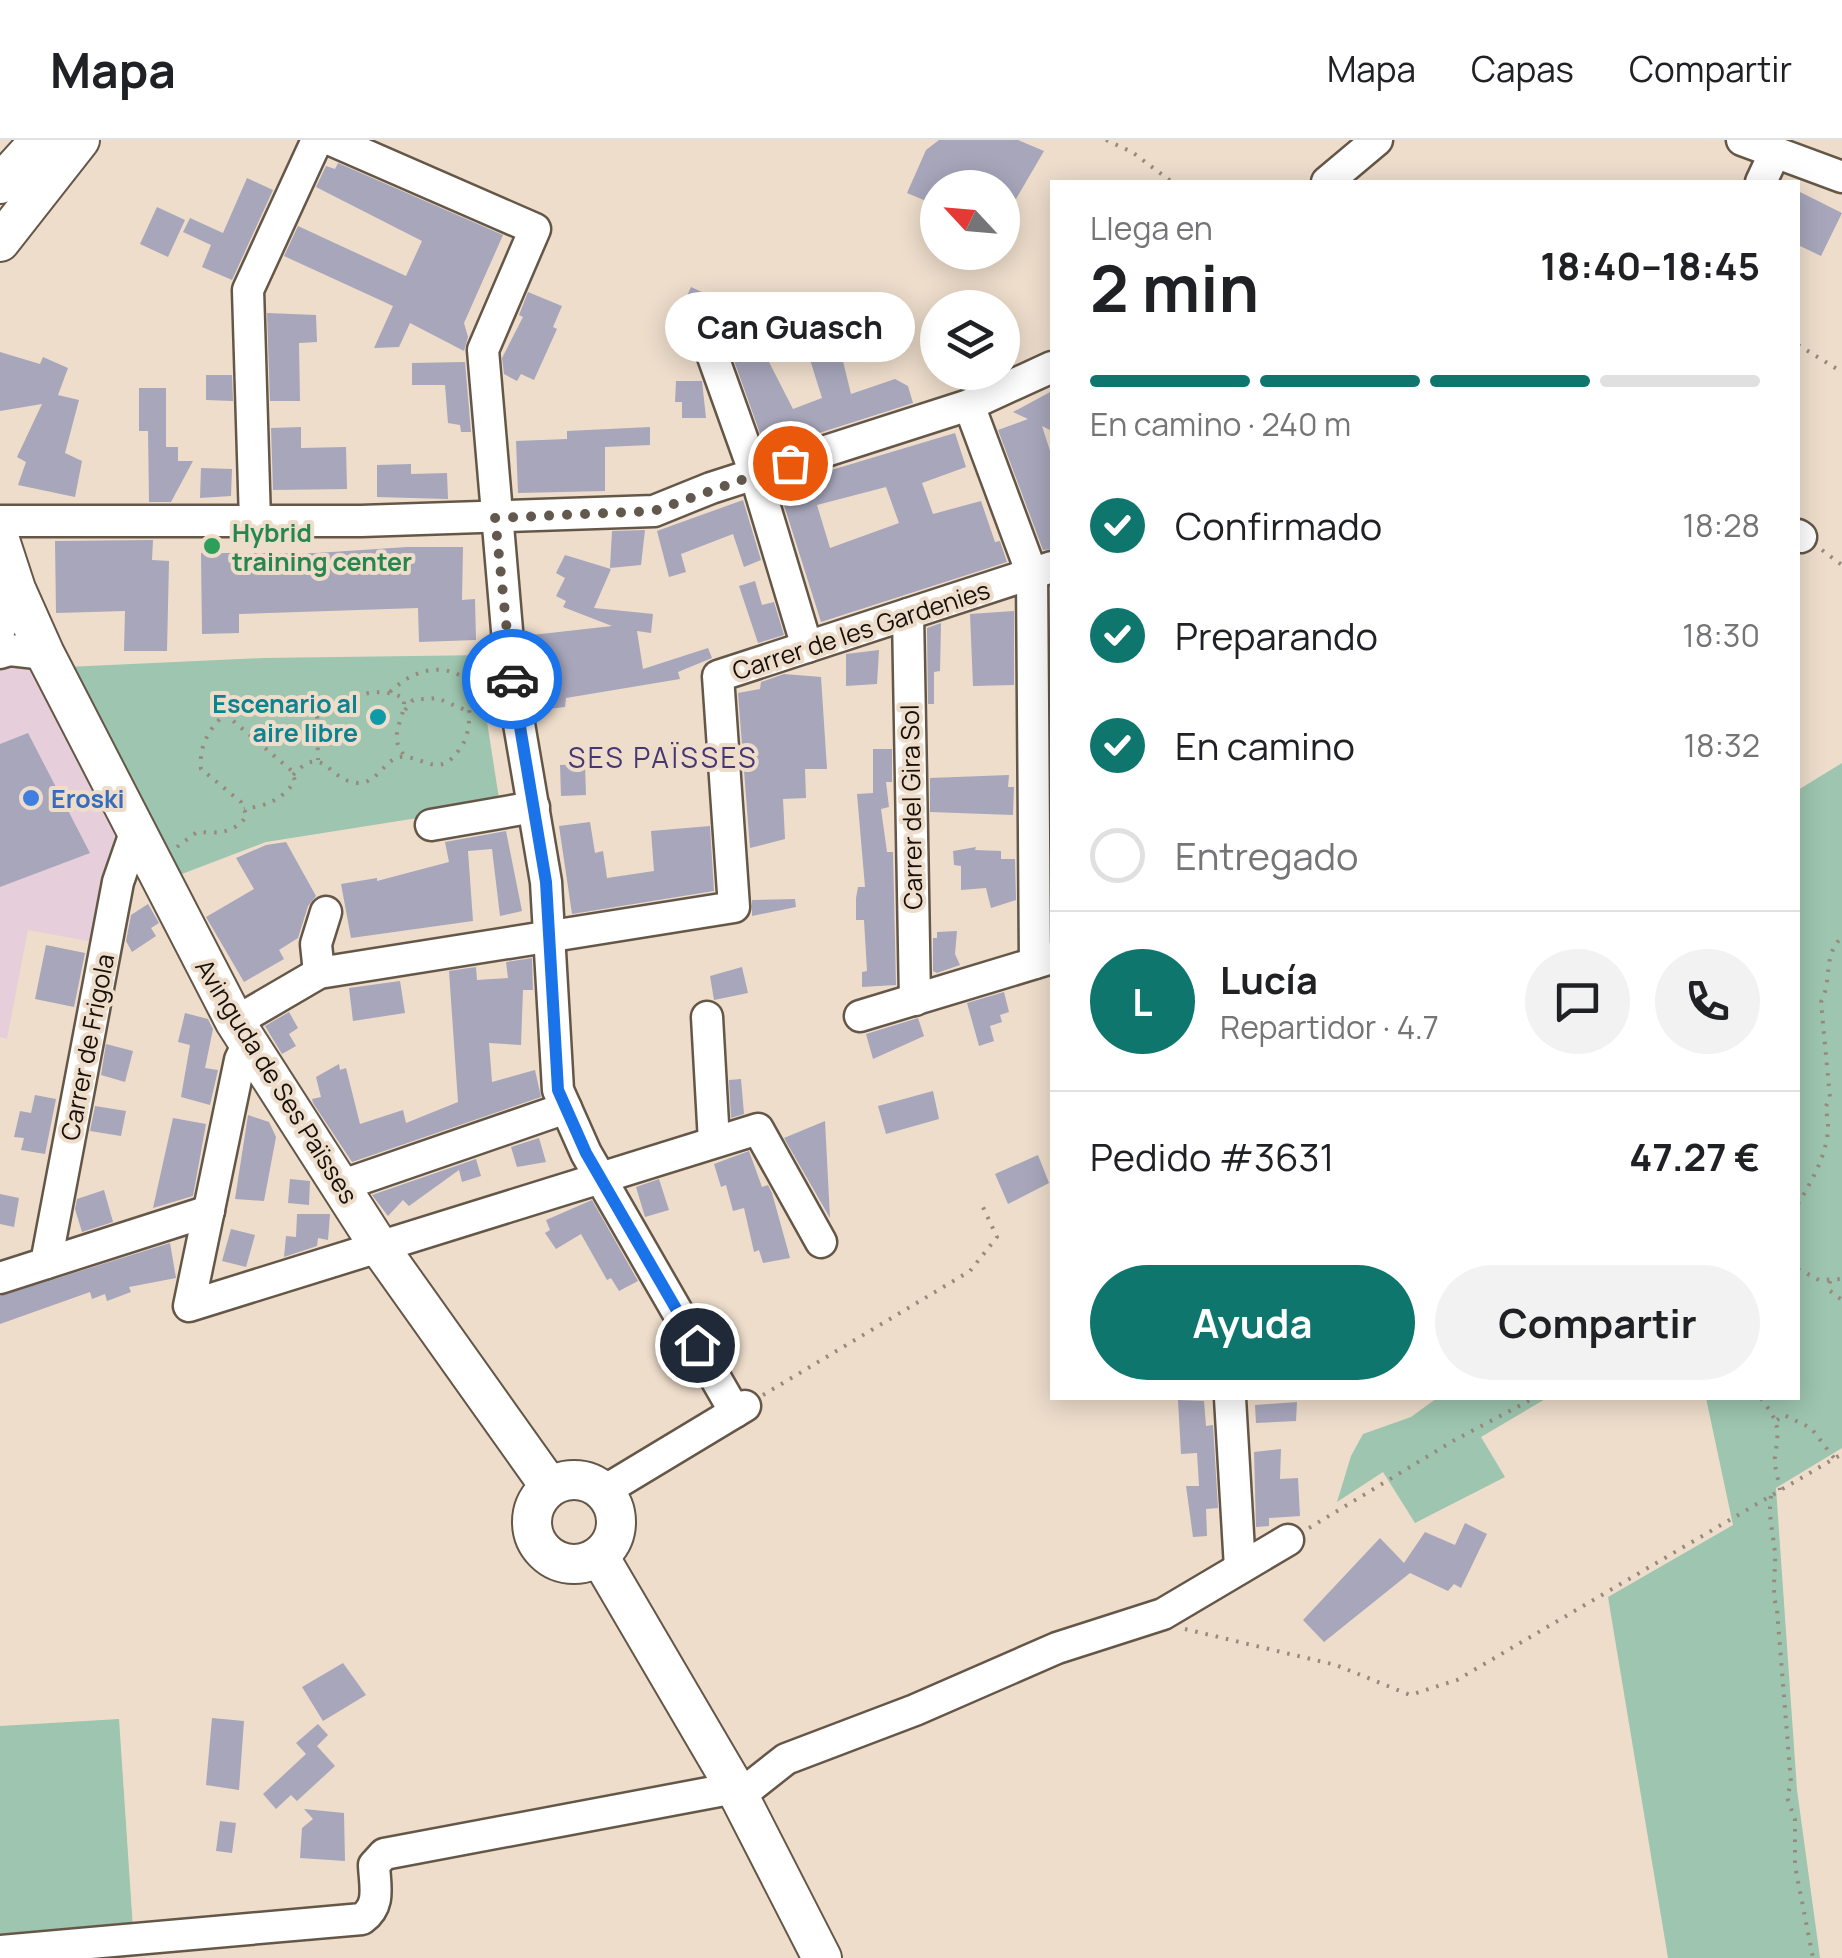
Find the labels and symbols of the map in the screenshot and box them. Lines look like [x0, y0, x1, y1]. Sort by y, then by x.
north arrow [920, 170, 1020, 270]
callout: Can Guasch [665, 293, 915, 363]
pin [748, 421, 833, 506]
place label: Hybrid training center [232, 515, 412, 579]
marker: Hybrid training center [201, 535, 223, 557]
street label: Carrer de les Gardenies [728, 572, 994, 688]
courier [462, 629, 562, 729]
place label: Escenario al aire libre [212, 686, 358, 750]
street label: Carrer del Gira Sol [892, 704, 930, 910]
marker: Escenario al aire libre [367, 706, 389, 728]
district label: SES PAÏSSES [568, 738, 758, 776]
place label: Eroski [51, 781, 125, 816]
marker: Eroski [20, 787, 42, 809]
street label: Carrer de Frigola [52, 951, 122, 1143]
street label: Avinguda de Ses Païsses [187, 952, 367, 1210]
pin [655, 1303, 740, 1388]

